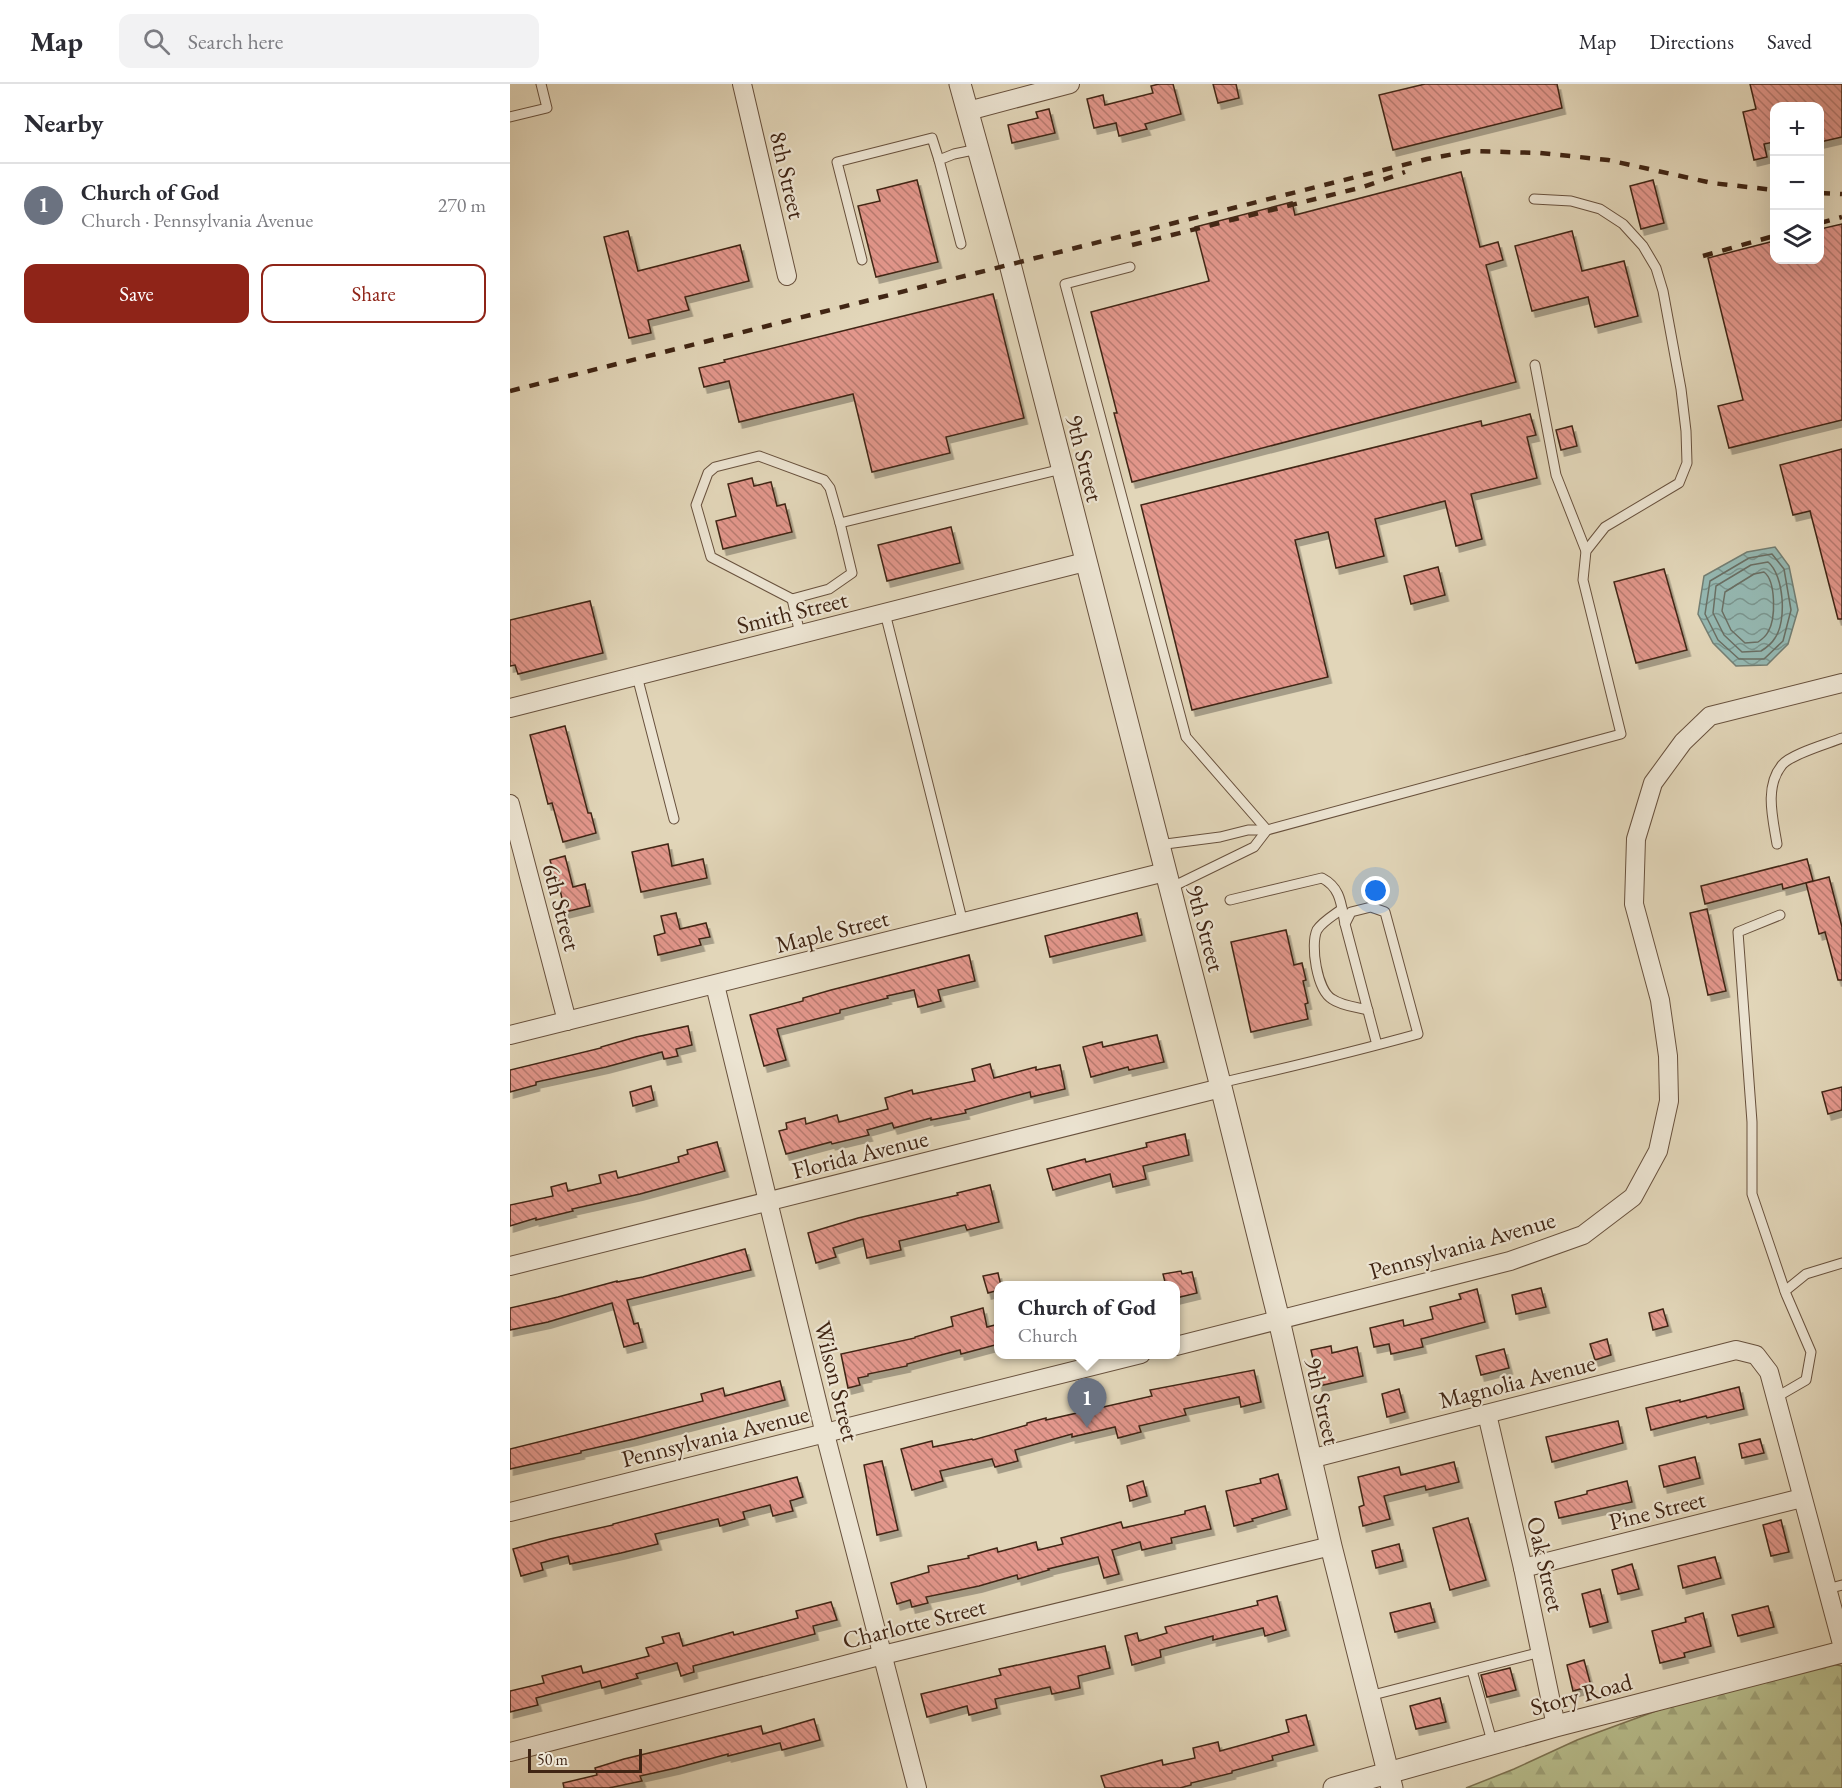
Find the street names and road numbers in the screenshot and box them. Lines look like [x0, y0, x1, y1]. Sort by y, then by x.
street label: 8th Street [763, 128, 813, 222]
street label: 9th Street [1059, 411, 1111, 505]
street label: Smith Street [733, 583, 851, 641]
street label: 6th Street [536, 860, 589, 954]
street label: 9th Street [1180, 881, 1233, 975]
street label: Maple Street [772, 902, 892, 960]
street label: Florida Avenue [789, 1122, 931, 1186]
street label: Pennsylvania Avenue [1365, 1204, 1559, 1286]
street label: Wilson Street [807, 1318, 867, 1445]
street label: Magnolia Avenue [1436, 1347, 1598, 1415]
street label: 9th Street [1298, 1354, 1348, 1448]
street label: Pennsylvania Avenue [618, 1398, 812, 1474]
street label: Pine Street [1605, 1483, 1709, 1537]
street label: Oak Street [1520, 1513, 1572, 1615]
street label: Charlotte Street [839, 1590, 989, 1656]
street label: Story Road [1527, 1665, 1636, 1722]

